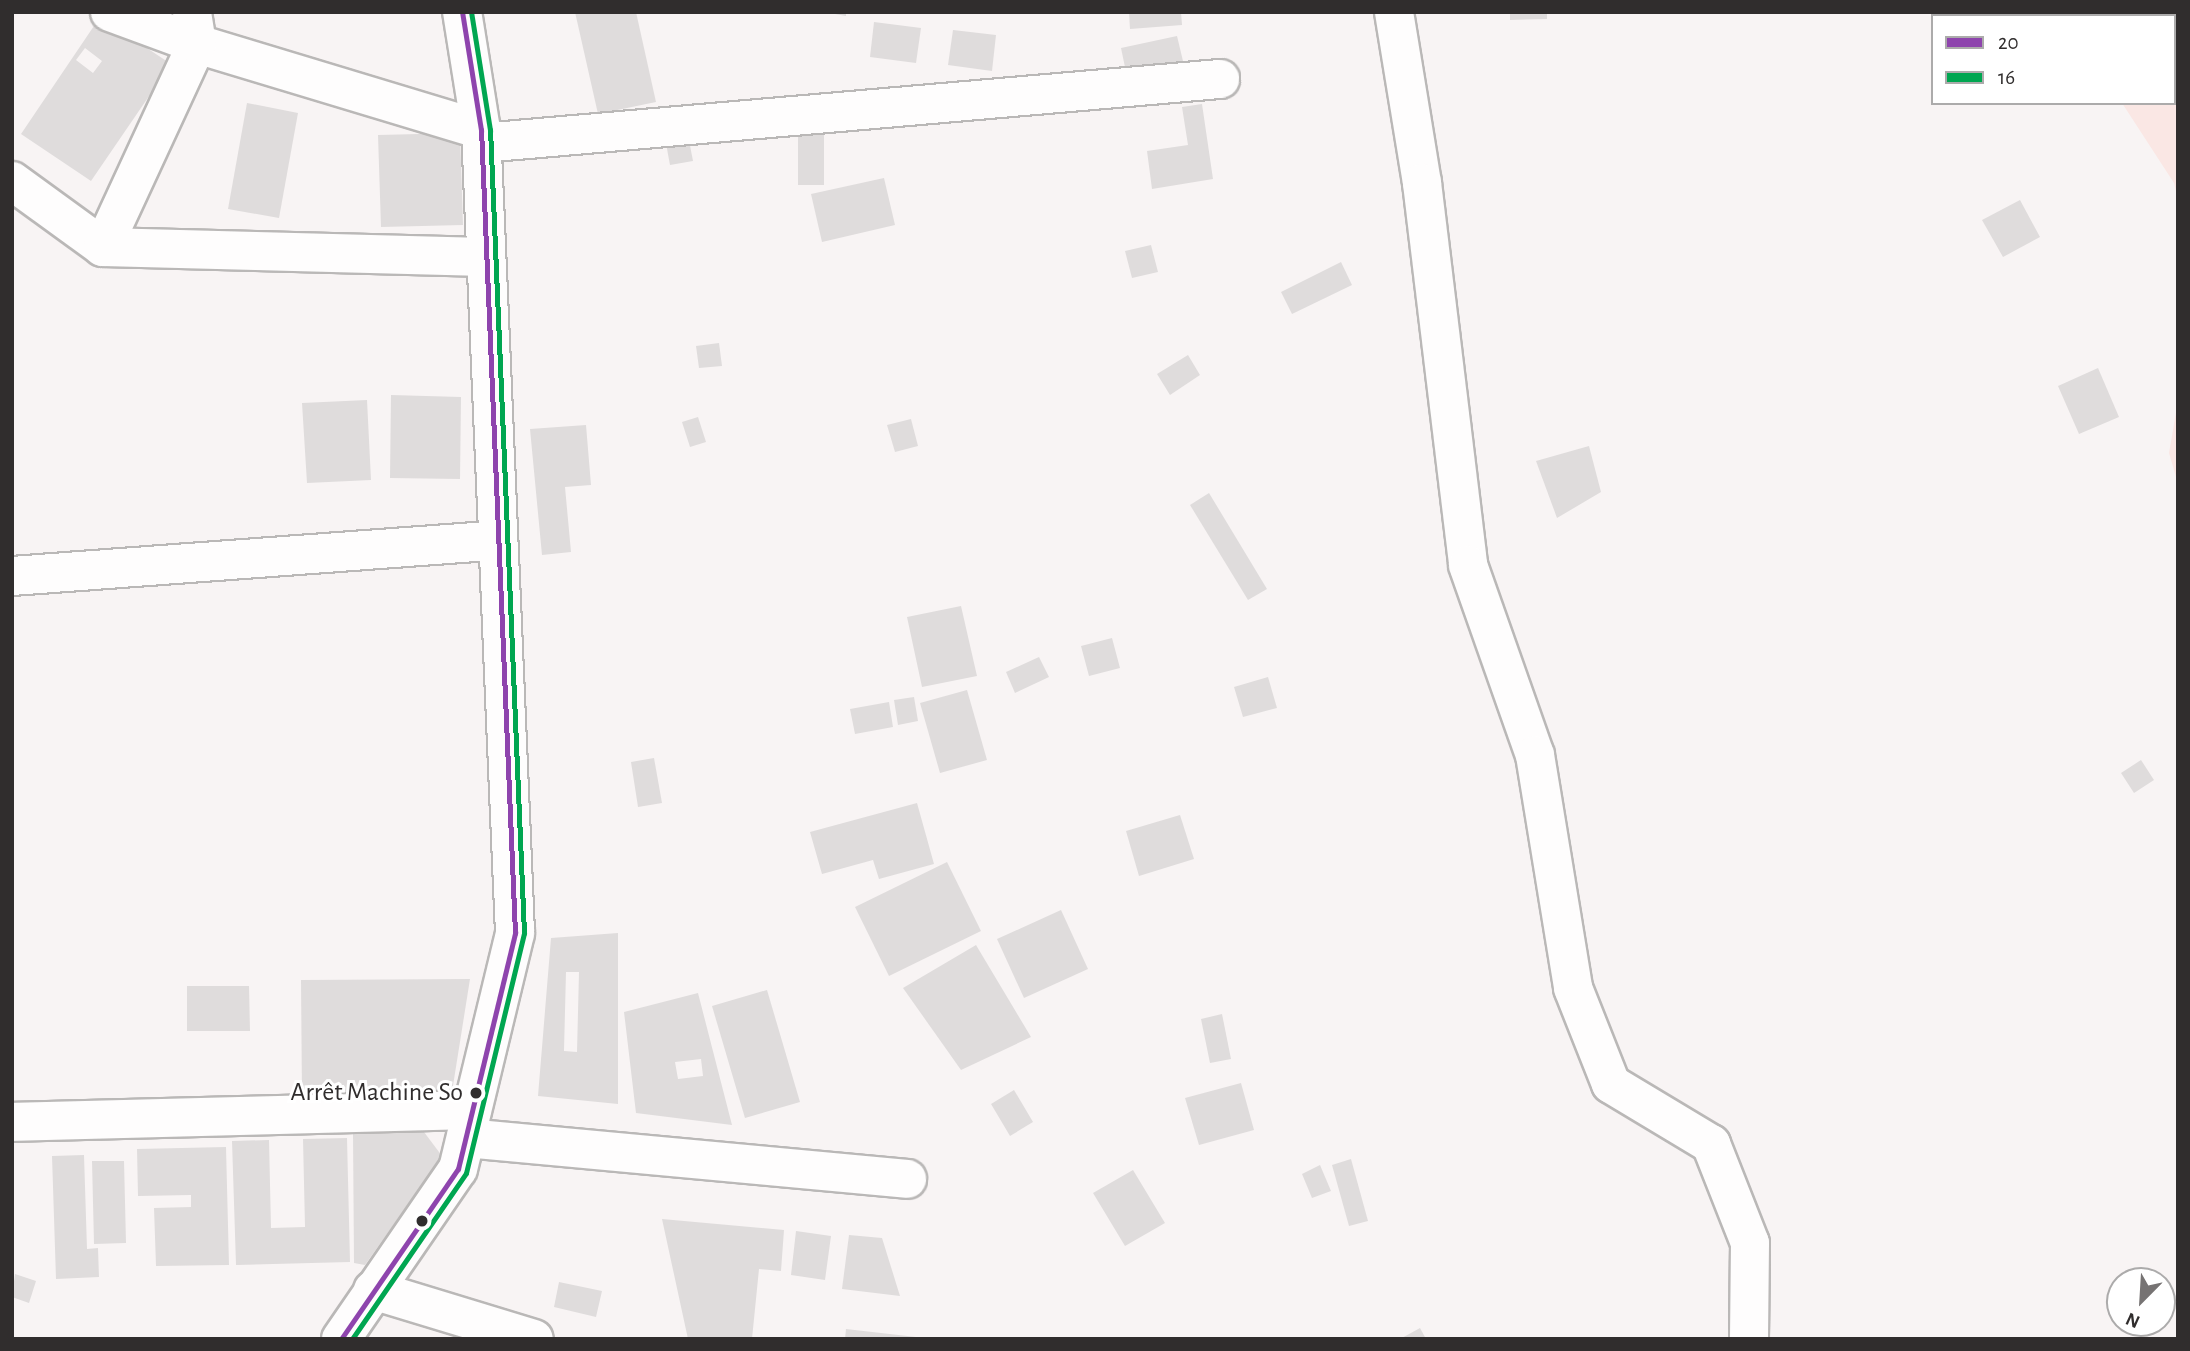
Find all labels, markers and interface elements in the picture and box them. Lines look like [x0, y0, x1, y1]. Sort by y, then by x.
legend [1931, 14, 2176, 105]
text: 20 [1998, 32, 2019, 53]
text: 16 [1998, 67, 2015, 88]
place label: Arrêt Machine So [291, 1077, 463, 1109]
marker: Arrêt Machine So [469, 1086, 483, 1100]
unlabelled marker [415, 1214, 429, 1228]
north arrow [2106, 1267, 2176, 1337]
text: N [2123, 1308, 2143, 1331]

